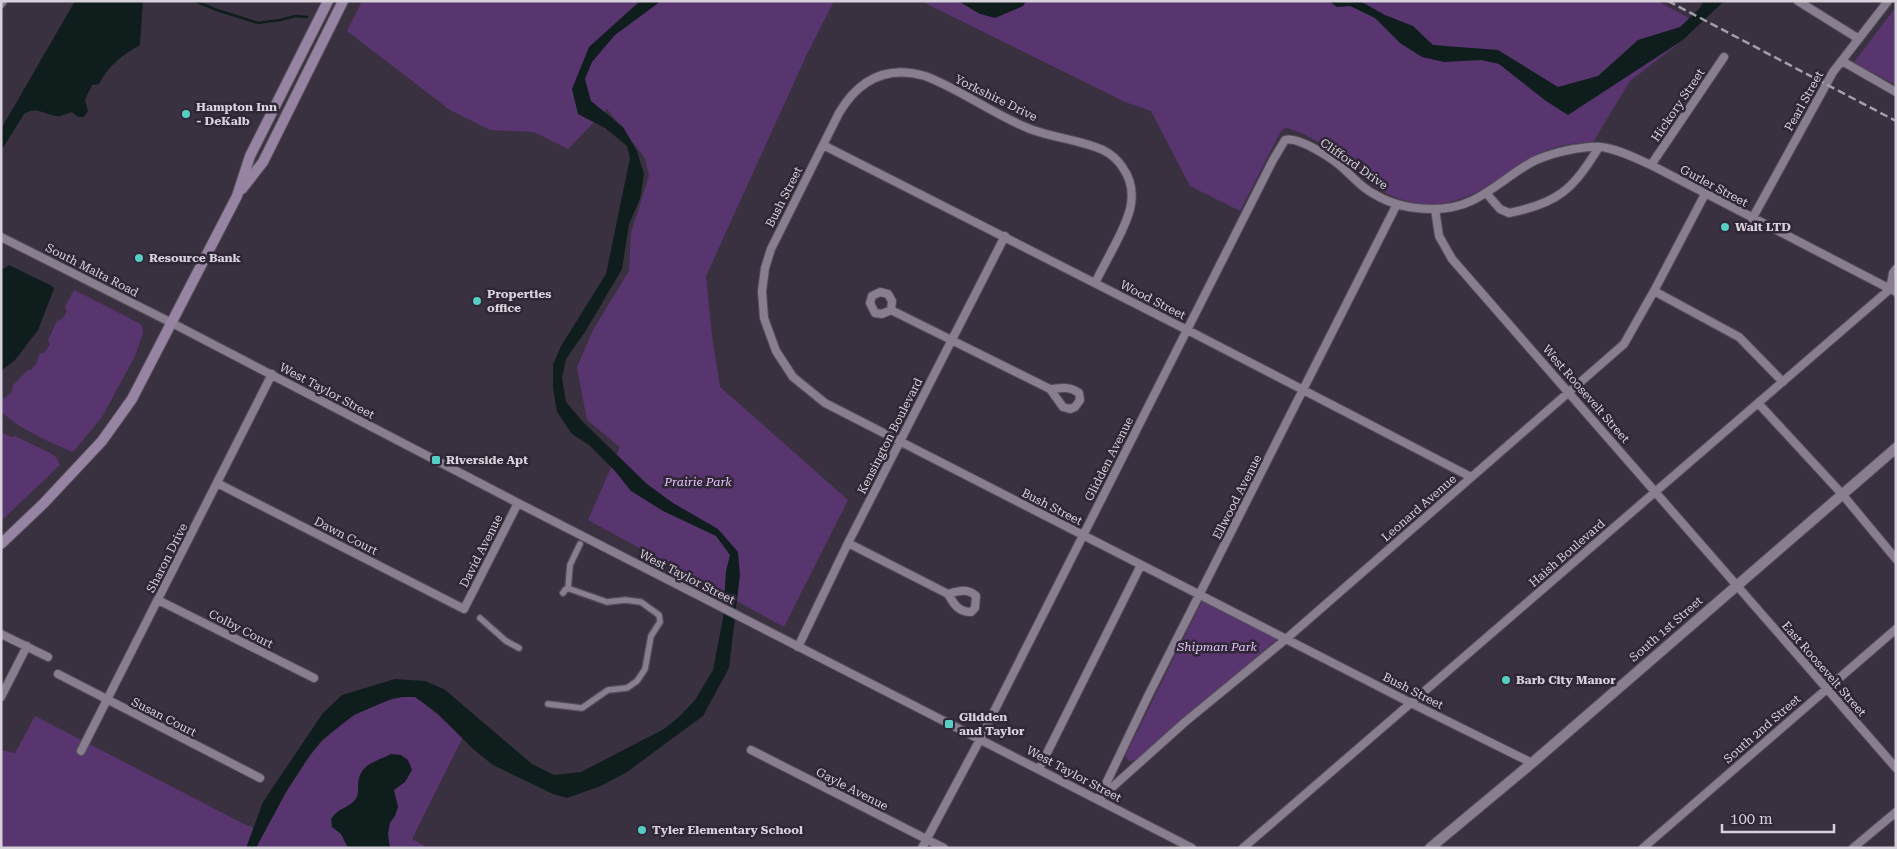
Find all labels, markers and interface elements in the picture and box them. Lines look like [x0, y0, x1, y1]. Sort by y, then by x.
street label: Hickory Street [1648, 65, 1708, 144]
street label: Pearl Street [1782, 68, 1827, 134]
street label: Yorkshire Drive [952, 72, 1040, 124]
place label: Hampton Inn - DeKalb [196, 100, 277, 128]
marker: Hampton Inn - DeKalb [180, 108, 192, 120]
street label: Clifford Drive [1318, 136, 1391, 193]
street label: Gurler Street [1678, 162, 1751, 210]
street label: Bush Street [763, 164, 806, 230]
place label: Walt LTD [1735, 220, 1791, 234]
marker: Walt LTD [1719, 221, 1731, 233]
street label: South Malta Road [43, 240, 141, 300]
place label: Resource Bank [149, 251, 242, 265]
marker: Resource Bank [133, 252, 145, 264]
street label: Wood Street [1118, 278, 1189, 323]
place label: Properties office [487, 287, 551, 315]
marker: Properties office [471, 295, 483, 307]
street label: West Roosevelt Street [1540, 342, 1633, 446]
street label: West Taylor Street [277, 360, 377, 422]
street label: Kensington Boulevard [855, 375, 926, 496]
street label: Glidden Avenue [1082, 414, 1136, 503]
street label: Ellwood Avenue [1210, 452, 1265, 542]
place label: Riverside Apt [446, 453, 528, 467]
marker: Riverside Apt [430, 454, 442, 466]
street label: Leonard Avenue [1379, 472, 1459, 544]
park label: Prairie Park [663, 475, 732, 489]
street label: Bush Street [1019, 486, 1085, 529]
street label: David Avenue [457, 512, 506, 590]
street label: Dawn Court [312, 514, 381, 558]
street label: Haish Boulevard [1526, 516, 1608, 590]
street label: Sharon Drive [144, 521, 191, 595]
street label: West Taylor Street [637, 547, 738, 607]
street label: South 1st Street [1627, 593, 1706, 665]
street label: Colby Court [206, 607, 276, 651]
street label: East Roosevelt Street [1779, 619, 1869, 720]
park label: Shipman Park [1176, 640, 1258, 654]
street label: Bush Street [1380, 670, 1446, 713]
place label: Barb City Manor [1516, 673, 1616, 687]
marker: Barb City Manor [1500, 674, 1512, 686]
street label: South 2nd Street [1721, 691, 1804, 766]
street label: Susan Court [129, 695, 199, 740]
place label: Glidden and Taylor [959, 710, 1025, 738]
marker: Glidden and Taylor [943, 718, 955, 730]
street label: West Taylor Street [1024, 743, 1124, 805]
street label: Gayle Avenue [814, 765, 891, 813]
scale bar [1722, 802, 1834, 834]
text: 100 m [1730, 810, 1773, 828]
place label: Tyler Elementary School [652, 823, 803, 837]
marker: Tyler Elementary School [636, 824, 648, 836]

